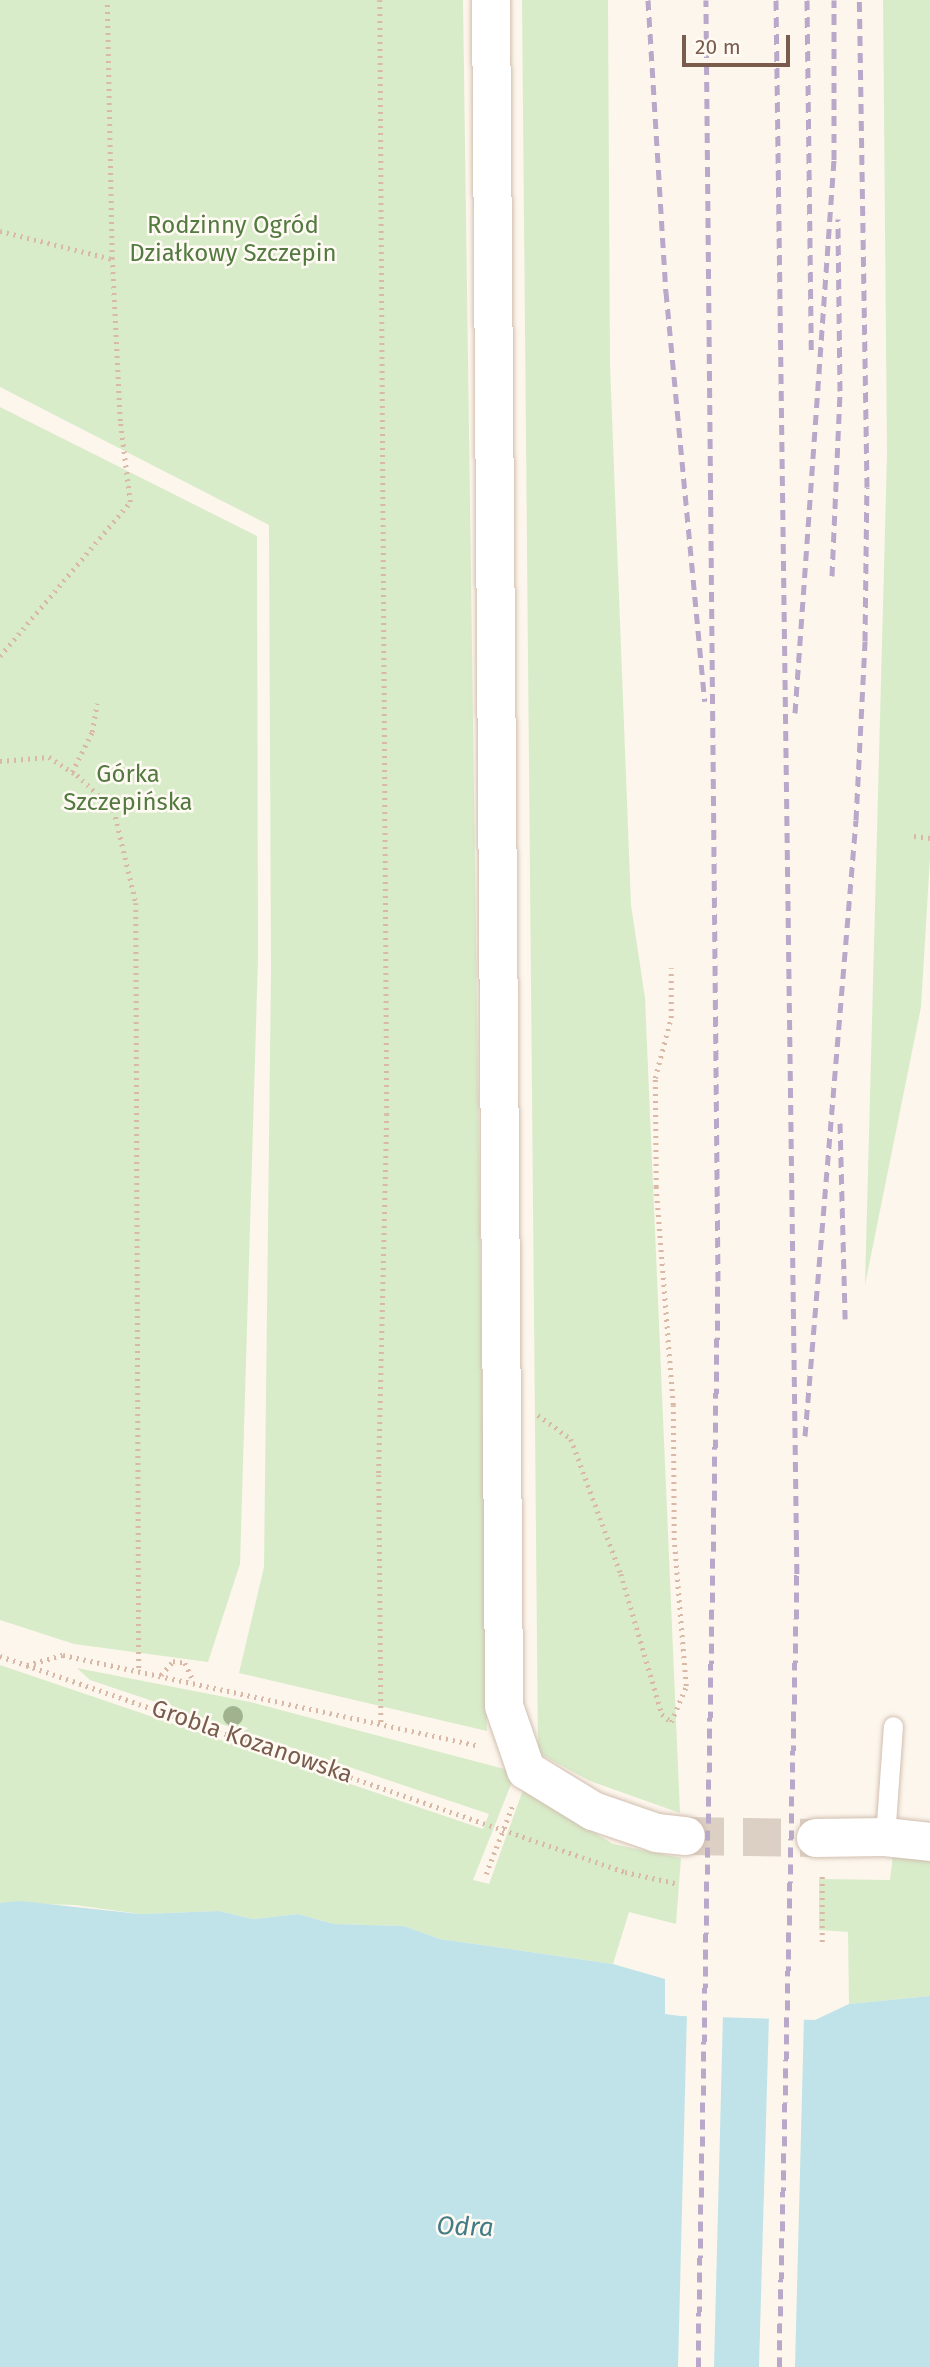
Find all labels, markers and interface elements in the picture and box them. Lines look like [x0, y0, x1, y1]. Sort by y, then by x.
scale bar [685, 21, 794, 65]
text: 20 m [695, 34, 741, 60]
park label: Rodzinny Ogród Działkowy Szczepin [129, 212, 337, 268]
park label: Górka Szczepińska [63, 761, 193, 817]
street label: Grobla Kozanowska [148, 1694, 356, 1790]
water label: Odra [436, 2210, 494, 2244]

